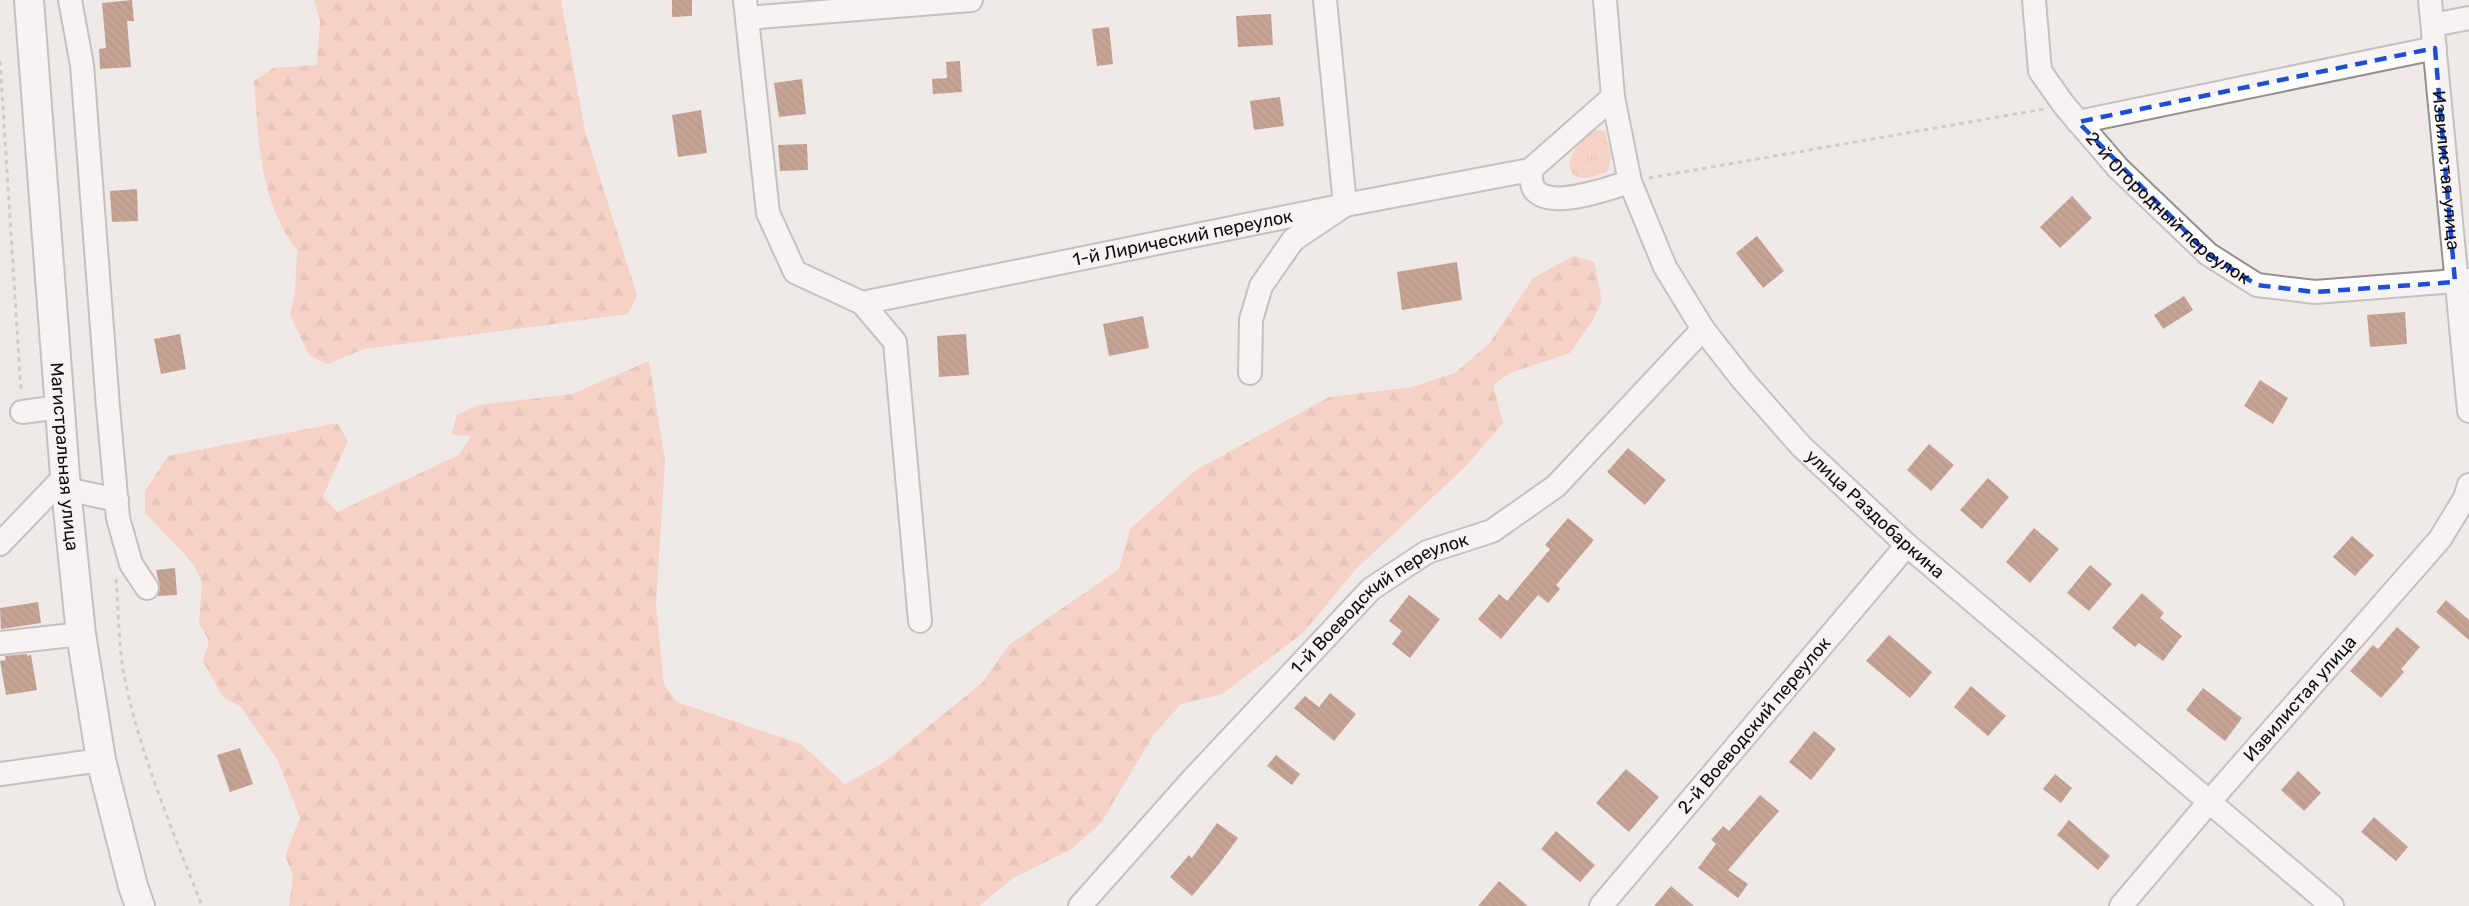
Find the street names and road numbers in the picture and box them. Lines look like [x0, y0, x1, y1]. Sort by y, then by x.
street label: Извилистая улица [2428, 89, 2465, 251]
street label: 2-й Огородный переулок [2081, 127, 2255, 289]
street label: 1-й Лирический переулок [1071, 205, 1295, 271]
street label: Магистральная улица [45, 362, 83, 552]
street label: улица Раздобаркина [1801, 445, 1949, 583]
street label: 1-й Воеводский переулок [1286, 528, 1471, 679]
street label: Извилистая улица [2239, 631, 2361, 766]
street label: 2-й Воеводский переулок [1673, 632, 1836, 818]

